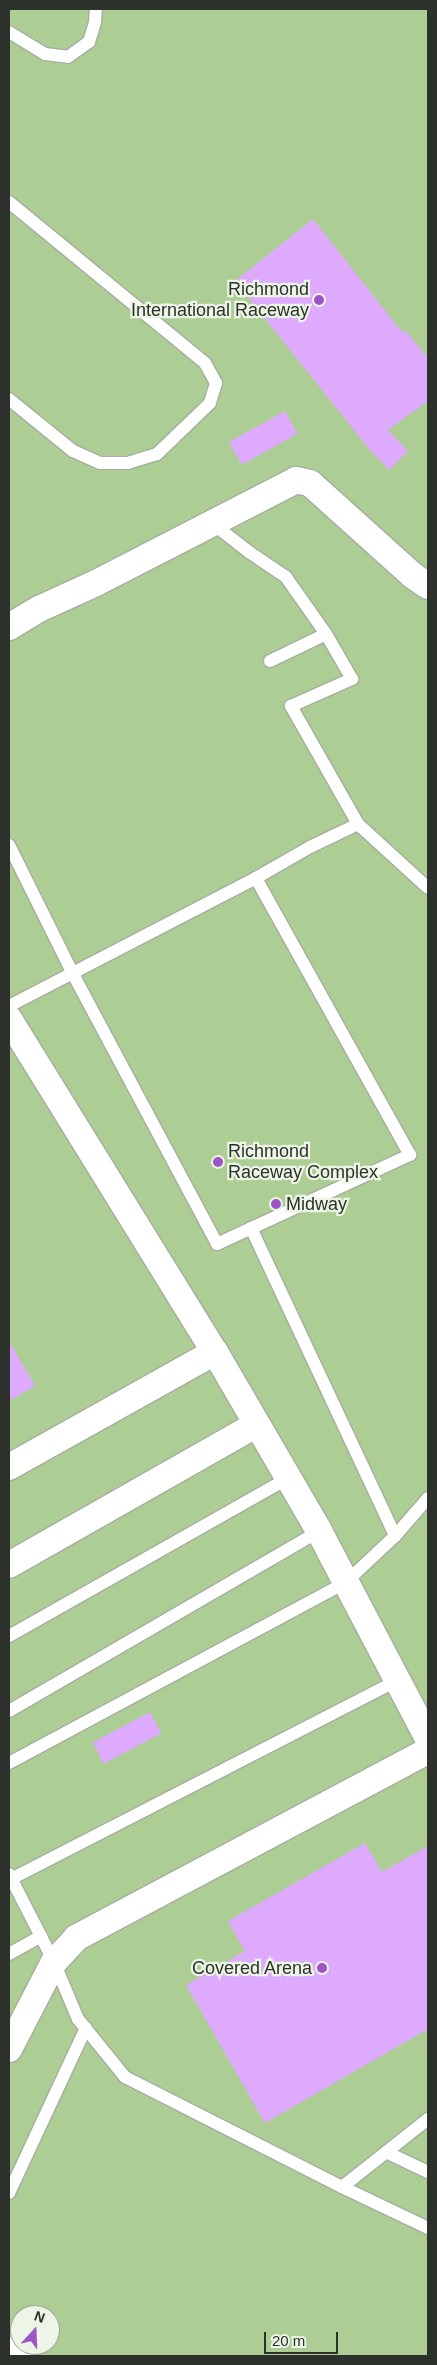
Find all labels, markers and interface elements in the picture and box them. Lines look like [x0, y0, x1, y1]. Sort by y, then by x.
place label: Richmond International Raceway [131, 279, 309, 322]
marker: Richmond International Raceway [313, 294, 325, 306]
place label: Richmond Raceway Complex [228, 1141, 378, 1184]
marker: Richmond Raceway Complex [212, 1156, 224, 1168]
place label: Midway [286, 1193, 347, 1215]
marker: Midway [270, 1198, 282, 1210]
place label: Covered Arena [191, 1957, 312, 1979]
marker: Covered Arena [316, 1962, 328, 1974]
north arrow [10, 2305, 60, 2355]
text: N [32, 2308, 47, 2326]
scale bar [267, 2322, 341, 2354]
text: 20 m [272, 2332, 305, 2349]

